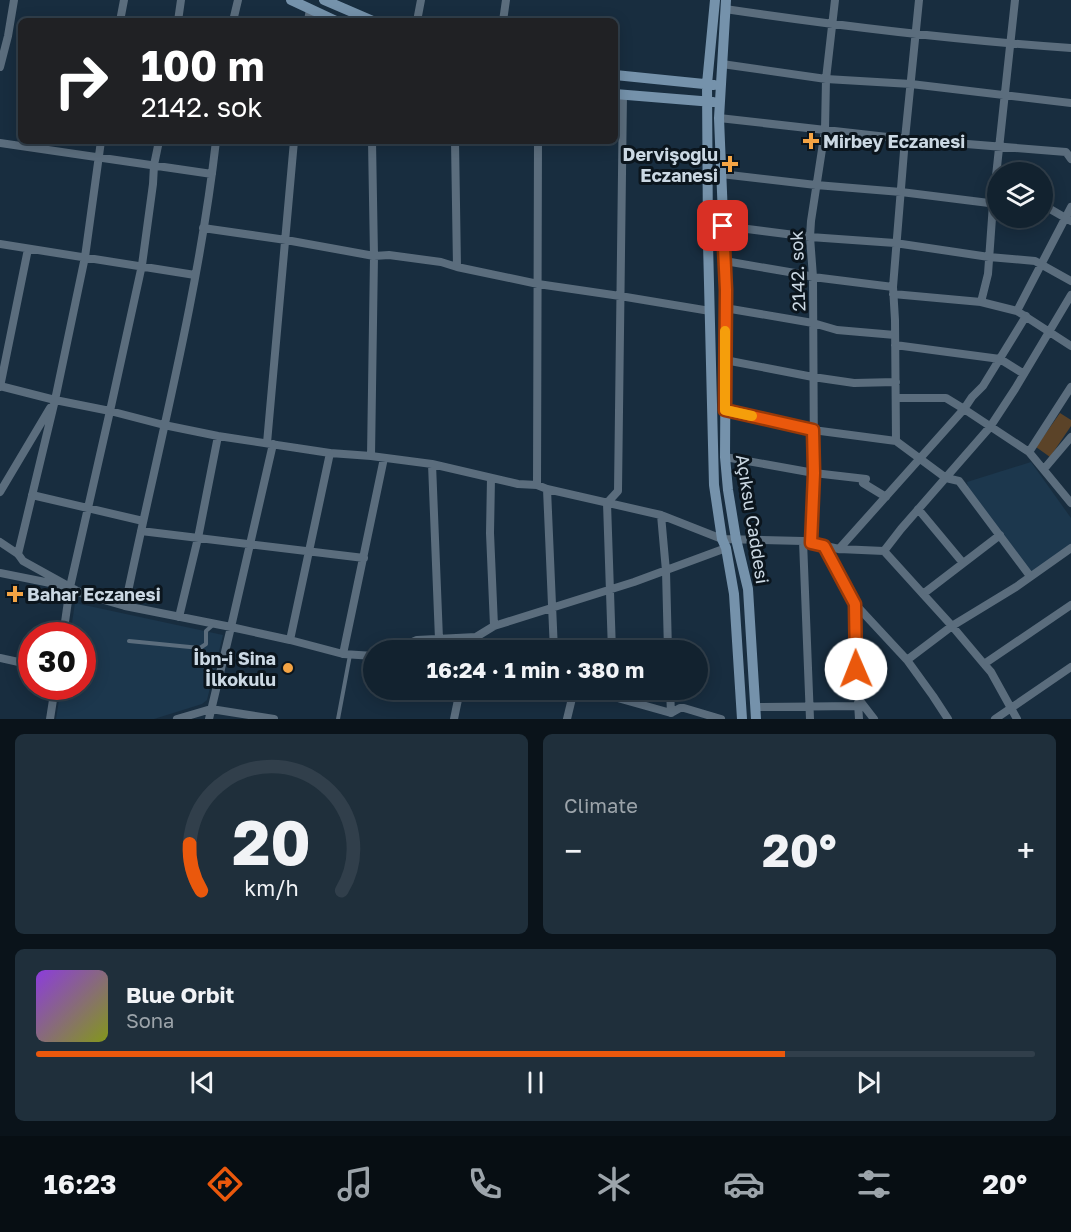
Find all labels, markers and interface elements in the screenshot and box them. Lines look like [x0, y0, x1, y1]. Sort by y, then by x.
text: 100 m [141, 40, 264, 90]
icon: right [42, 42, 120, 120]
text: 2142. sok [141, 91, 263, 123]
place label: Mirbey Eczanesi [823, 130, 965, 152]
marker: Mirbey Eczanesi [804, 134, 818, 148]
place label: Dervişoğlu Eczanesi [623, 143, 718, 186]
marker: Dervişoğlu Eczanesi [723, 157, 737, 171]
map controls [987, 162, 1053, 228]
button: layers [987, 162, 1053, 228]
pin [697, 200, 748, 251]
icon: arrive [706, 209, 739, 242]
street label: 2142. sok [785, 230, 809, 312]
street label: Açıksu Caddesi [732, 453, 774, 585]
place label: Bahar Eczanesi [27, 583, 161, 605]
marker: Bahar Eczanesi [8, 587, 22, 601]
speed limit sign: 30 [18, 622, 96, 700]
position arrow [824, 637, 888, 701]
place label: İbn-i Sina İlkokulu [193, 647, 276, 690]
text: 16:24 · 1 min · 380 m [427, 656, 644, 683]
marker: İbn-i Sina İlkokulu [281, 661, 295, 675]
text: Climate [564, 793, 638, 817]
text: 20 [232, 804, 311, 879]
text: 20° [762, 823, 837, 877]
text: − [564, 831, 582, 870]
text: + [1017, 831, 1035, 870]
text: km/h [244, 875, 299, 901]
text: Blue Orbit [126, 981, 234, 1008]
text: Sona [126, 1008, 174, 1032]
icon: previous [186, 1066, 219, 1099]
icon: pause [519, 1066, 552, 1099]
icon: next [852, 1066, 885, 1099]
icon: directions [204, 1163, 246, 1205]
icon: music [334, 1163, 376, 1205]
icon: phone [464, 1163, 506, 1205]
icon: climate [593, 1163, 635, 1205]
icon: car [723, 1163, 765, 1205]
icon: filters [853, 1163, 895, 1205]
text: 16:23 [44, 1168, 117, 1200]
text: 20° [983, 1168, 1027, 1200]

